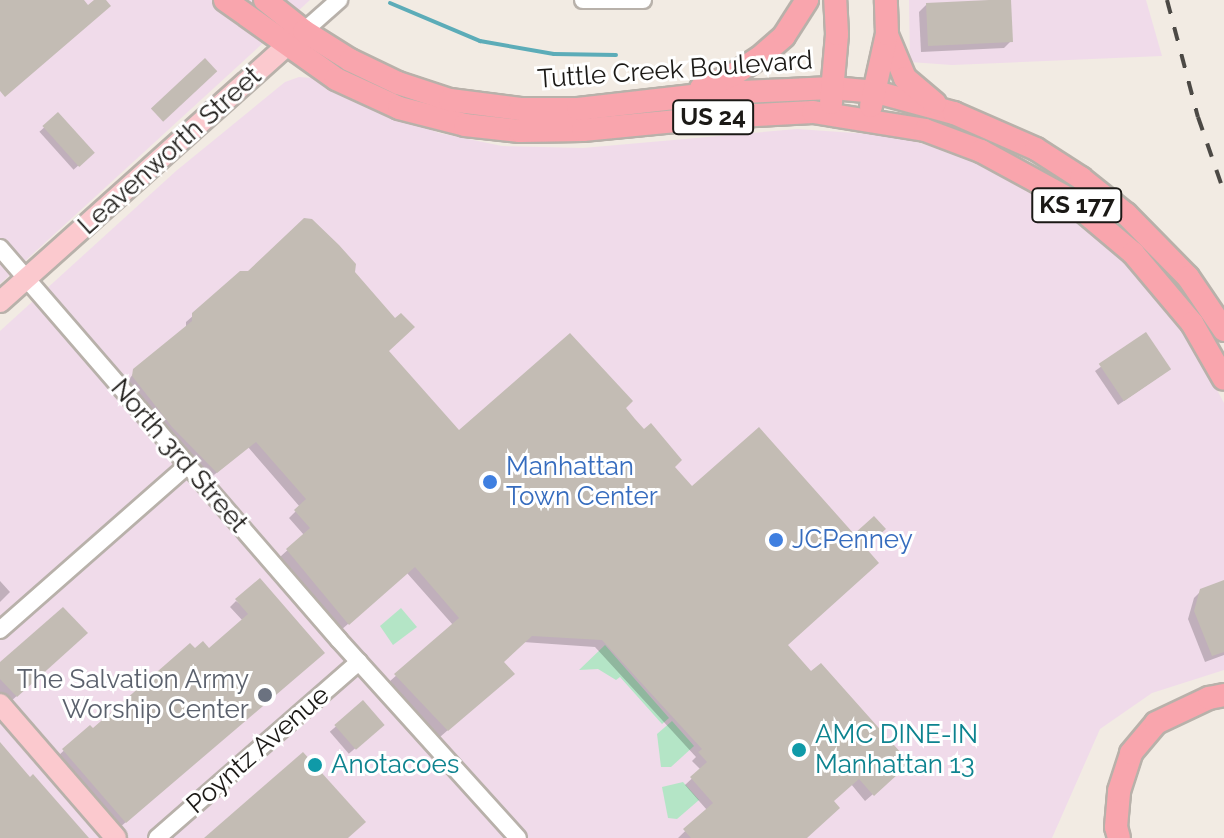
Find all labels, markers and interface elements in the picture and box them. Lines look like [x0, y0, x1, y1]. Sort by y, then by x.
street label: Tuttle Creek Boulevard [536, 45, 814, 95]
street label: Leavenworth Street [72, 61, 268, 241]
road number: US 24 [671, 97, 755, 137]
road number: KS 177 [1031, 185, 1123, 225]
street label: North 3rd Street [104, 373, 254, 539]
place label: Manhattan Town Center [506, 451, 658, 512]
marker: Manhattan Town Center [481, 473, 499, 491]
place label: JCPenney [792, 524, 913, 556]
marker: JCPenney [767, 531, 785, 549]
place label: The Salvation Army Worship Center [16, 664, 249, 726]
street label: Poyntz Avenue [180, 679, 336, 821]
marker: The Salvation Army Worship Center [256, 686, 274, 704]
place label: AMC DINE-IN Manhattan 13 [815, 719, 978, 780]
marker: AMC DINE-IN Manhattan 13 [790, 741, 808, 759]
place label: Anotacoes [331, 749, 459, 781]
marker: Anotacoes [306, 756, 324, 774]

